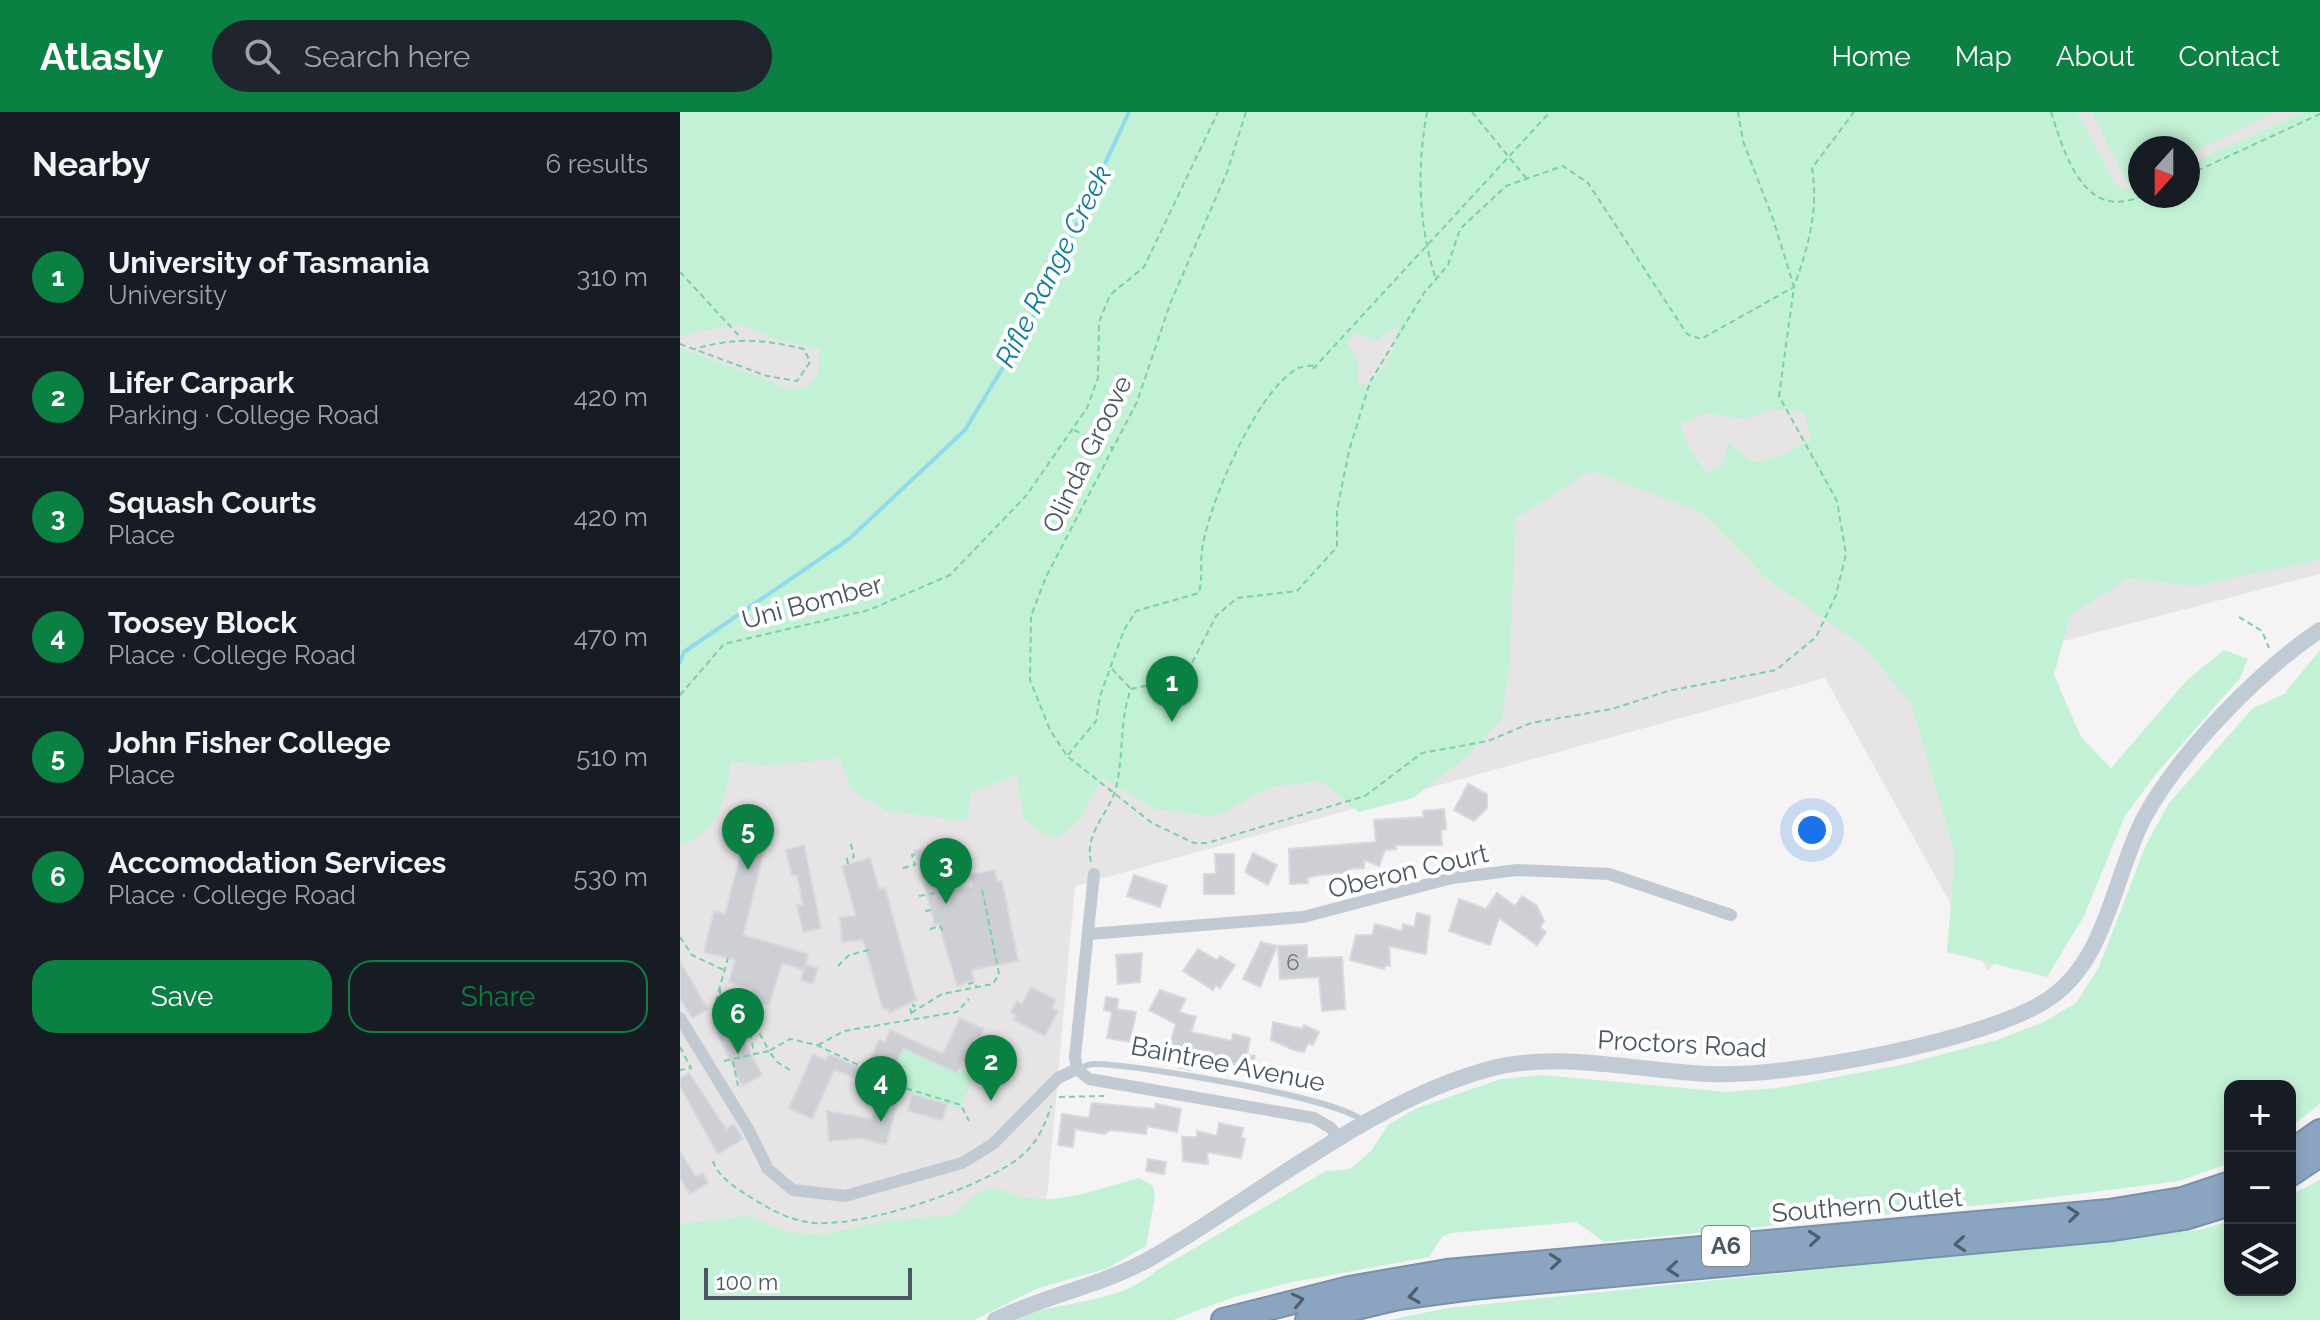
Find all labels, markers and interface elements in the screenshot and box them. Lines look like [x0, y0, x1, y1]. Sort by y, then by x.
search box [212, 20, 772, 92]
text: Atlasly [40, 34, 164, 79]
icon: search [240, 34, 284, 78]
text: Search here [304, 39, 470, 74]
text: Home [1831, 40, 1911, 73]
text: Map [1955, 40, 2012, 73]
text: About [2056, 40, 2135, 73]
text: Contact [2179, 40, 2280, 73]
north arrow [2128, 136, 2200, 208]
text: Nearby [32, 144, 150, 184]
text: 6 results [545, 149, 648, 179]
water label: Rifle Range Creek [988, 160, 1118, 372]
text: University of Tasmania [108, 245, 429, 280]
text: 1 [52, 262, 64, 292]
text: 310 m [577, 262, 648, 292]
text: University [108, 280, 227, 310]
text: Lifer Carpark [108, 365, 294, 400]
street label: Olinda Groove [1036, 371, 1138, 537]
text: 2 [51, 382, 65, 412]
text: 420 m [574, 382, 648, 412]
text: Parking · College Road [108, 400, 379, 430]
text: Squash Courts [108, 485, 317, 520]
text: 3 [51, 502, 65, 532]
text: 420 m [574, 502, 648, 532]
text: Place [108, 520, 175, 550]
street label: Uni Bomber [739, 569, 885, 635]
text: Toosey Block [108, 605, 297, 640]
text: 4 [51, 622, 65, 652]
text: 470 m [574, 622, 648, 652]
text: Place · College Road [108, 640, 356, 670]
pin: 1 [1146, 656, 1198, 722]
text: John Fisher College [108, 725, 391, 760]
text: 5 [51, 742, 65, 772]
text: 510 m [576, 742, 648, 772]
text: Place [108, 760, 175, 790]
pin: 5 [722, 804, 774, 870]
your location [1792, 810, 1832, 850]
pin: 3 [920, 838, 972, 904]
street label: Oberon Court [1325, 838, 1491, 904]
text: Accomodation Services [108, 845, 446, 880]
text: 6 [50, 862, 66, 892]
text: 530 m [574, 862, 648, 892]
text: Place · College Road [108, 880, 356, 910]
house number: 6 [1286, 949, 1300, 975]
button: Save [32, 960, 332, 1033]
button: Share [348, 960, 648, 1033]
pin: 6 [712, 988, 764, 1054]
street label: Proctors Road [1597, 1025, 1767, 1063]
street label: Baintree Avenue [1128, 1030, 1328, 1098]
pin: 2 [965, 1035, 1017, 1101]
pin: 4 [855, 1056, 907, 1122]
map controls [2224, 1080, 2296, 1296]
button: + [2224, 1080, 2296, 1152]
button: − [2224, 1152, 2296, 1224]
street label: Southern Outlet [1770, 1182, 1964, 1228]
one-way arrow [2067, 1206, 2080, 1223]
button: layers [2224, 1224, 2296, 1296]
road number: A6 [1702, 1226, 1750, 1266]
one-way arrow [1808, 1230, 1821, 1247]
one-way arrow [1953, 1235, 1966, 1252]
one-way arrow [1549, 1253, 1562, 1270]
one-way arrow [1666, 1261, 1679, 1278]
scale bar [704, 1264, 912, 1300]
text: 100 m [716, 1269, 778, 1295]
one-way arrow [1407, 1286, 1421, 1303]
one-way arrow [1291, 1293, 1305, 1310]

